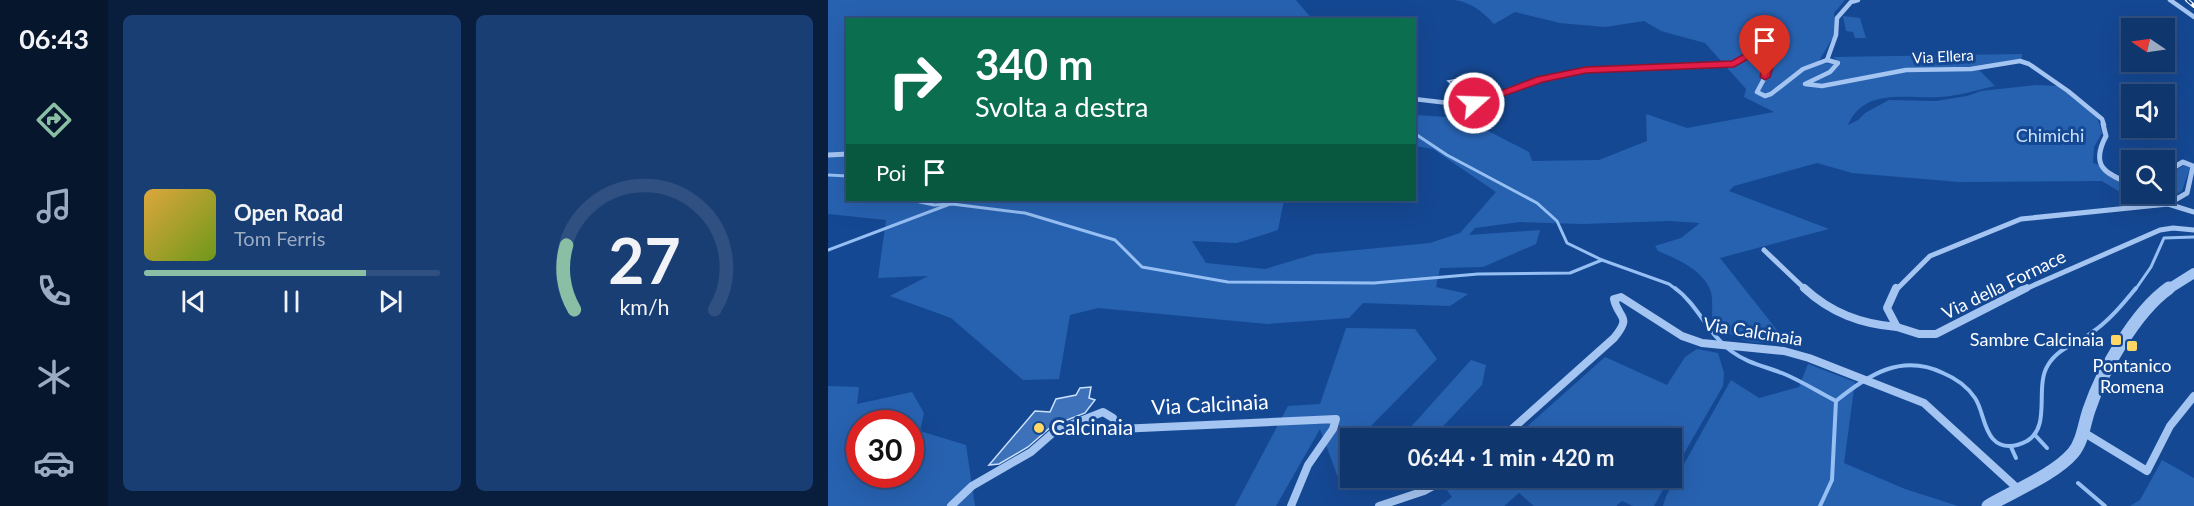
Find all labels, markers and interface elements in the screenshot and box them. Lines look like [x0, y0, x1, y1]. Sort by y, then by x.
pin [1739, 15, 1790, 77]
north arrow [2121, 18, 2175, 72]
map controls [2121, 18, 2175, 204]
text: 06:43 [19, 22, 89, 55]
icon: arrive [1748, 24, 1781, 57]
text: 340 m [975, 39, 1093, 89]
icon: right [876, 42, 954, 120]
street label: Via Ellera [1912, 45, 1974, 67]
position arrow [1442, 71, 1506, 135]
button: sound [2121, 84, 2175, 138]
text: Svolta a destra [975, 90, 1148, 123]
icon: directions [33, 99, 75, 141]
park label: Chimichi [2016, 124, 2084, 146]
button: search [2121, 150, 2175, 204]
icon: arrive [918, 156, 951, 189]
text: Poi [876, 159, 906, 186]
icon: music [33, 185, 75, 227]
text: Open Road [234, 199, 343, 226]
text: 27 [608, 222, 680, 297]
text: Tom Ferris [234, 226, 325, 250]
street label: Via della Fornace [1938, 245, 2069, 324]
icon: phone [33, 270, 75, 312]
icon: previous [177, 285, 210, 318]
icon: pause [275, 285, 308, 318]
icon: next [374, 285, 407, 318]
text: km/h [619, 294, 669, 320]
street label: Via Calcinaia [1702, 312, 1804, 350]
place label: Sambre Calcinaia [1970, 328, 2104, 350]
marker: Sambre Calcinaia [2109, 333, 2123, 347]
marker: Pontanico Romena [2125, 339, 2139, 353]
place label: Pontanico Romena [2093, 354, 2171, 397]
icon: climate [33, 356, 75, 398]
street label: Via Calcinaia [1151, 388, 1269, 419]
speed limit sign: 30 [846, 410, 924, 488]
place label: Calcinaia [1051, 414, 1133, 439]
marker: Calcinaia [1032, 421, 1046, 435]
icon: car [33, 442, 75, 484]
text: 06:44 · 1 min · 420 m [1408, 444, 1614, 471]

